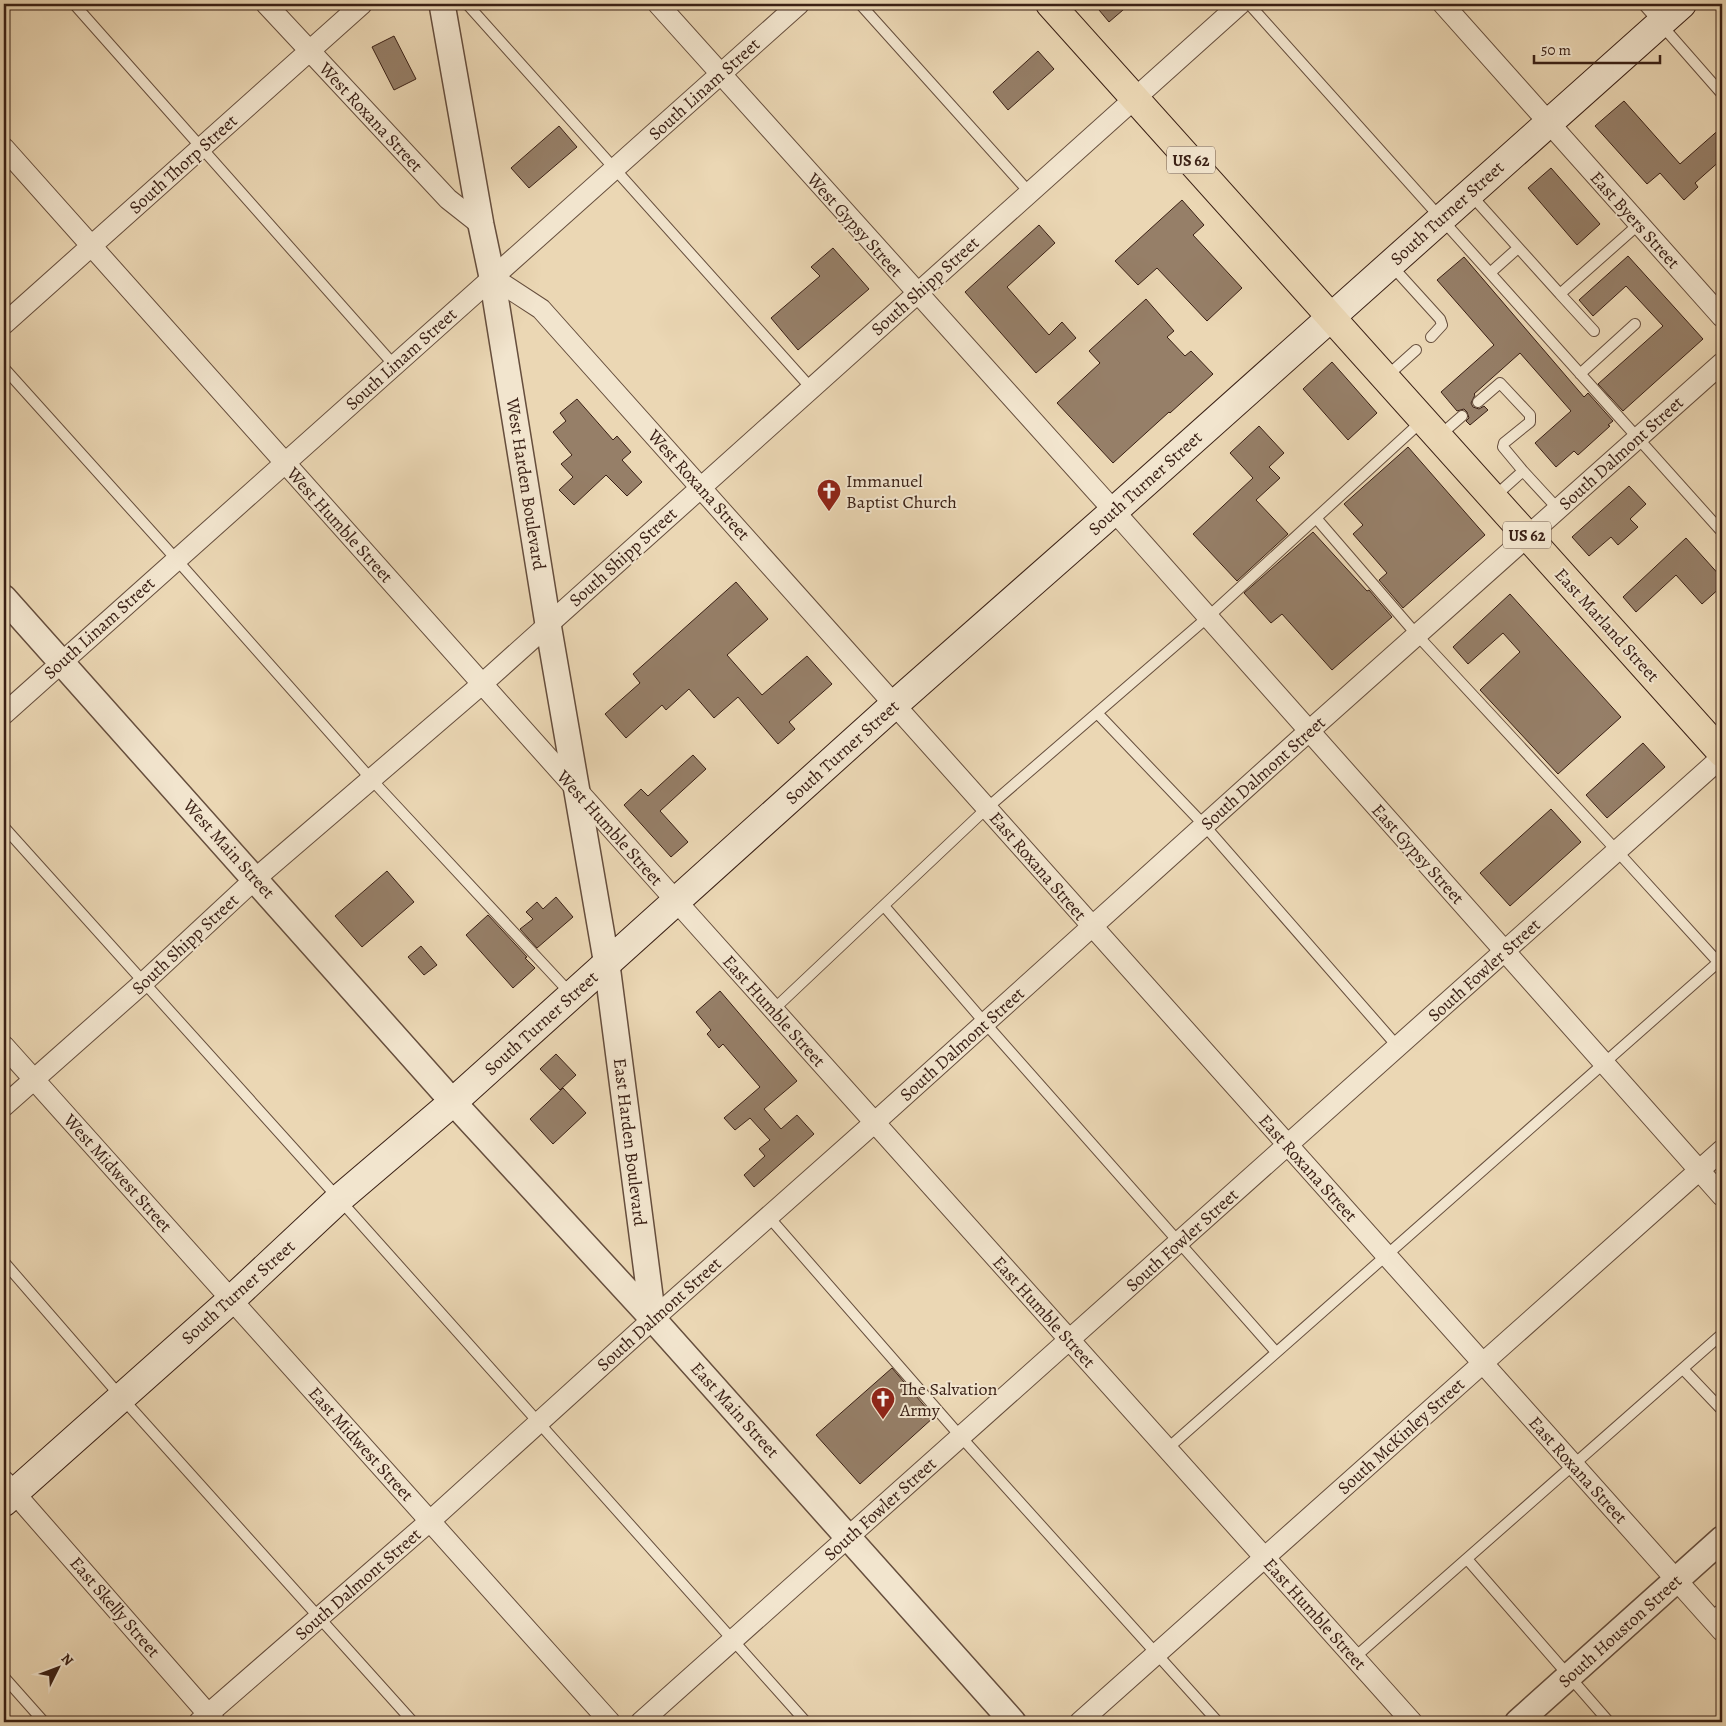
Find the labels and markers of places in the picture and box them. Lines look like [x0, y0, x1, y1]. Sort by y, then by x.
place label: Immanuel Baptist Church [846, 469, 957, 514]
church icon: Immanuel Baptist Church [816, 478, 842, 512]
place label: The Salvation Army [899, 1377, 997, 1422]
church icon: The Salvation Army [870, 1386, 896, 1420]

